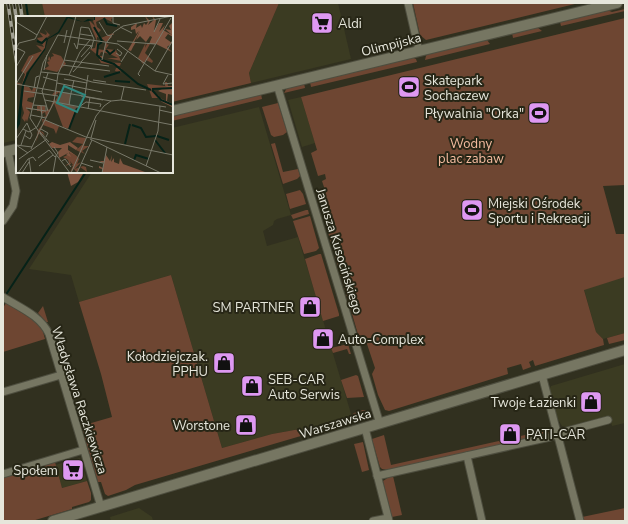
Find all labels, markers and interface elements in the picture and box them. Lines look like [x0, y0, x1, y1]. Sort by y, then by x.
supermarket icon: Aldi [309, 10, 335, 36]
place label: Aldi [338, 15, 362, 33]
inset map [16, 16, 173, 173]
street label: Olimpijska [359, 29, 423, 61]
place label: Skatepark Sochaczew [424, 72, 489, 105]
sports icon: Skatepark Sochaczew [396, 74, 422, 100]
sports icon: Pływalnia "Orka" [526, 100, 552, 126]
place label: Pływalnia "Orka" [425, 105, 524, 123]
park label: Wodny plac zabaw [438, 135, 504, 168]
street label: Janusza Kusocińskiego [311, 185, 367, 317]
place label: Miejski Ośrodek Sportu i Rekreacji [488, 195, 590, 228]
sports icon: Miejski Ośrodek Sportu i Rekreacji [459, 197, 485, 223]
shop icon: SM PARTNER [297, 294, 323, 320]
place label: SM PARTNER [213, 299, 294, 317]
street label: Władysława Raczkiewicza [47, 324, 111, 476]
shop icon: Auto-Complex [310, 326, 336, 352]
place label: Auto-Complex [338, 331, 424, 349]
place label: Kołodziejczak. PPHU [127, 348, 208, 381]
shop icon: Kołodziejczak. PPHU [211, 350, 237, 376]
place label: SEB-CAR Auto Serwis [268, 371, 340, 404]
shop icon: SEB-CAR Auto Serwis [239, 373, 265, 399]
shop icon: Twoje Łazienki [578, 389, 604, 415]
place label: Twoje Łazienki [491, 394, 576, 412]
street label: Warszawska [297, 404, 374, 443]
shop icon: Worstone [233, 412, 259, 438]
place label: Worstone [172, 417, 230, 435]
shop icon: PATI-CAR [497, 421, 523, 447]
place label: PATI-CAR [526, 426, 585, 444]
supermarket icon: Społem [60, 457, 86, 483]
place label: Społem [13, 462, 58, 480]

